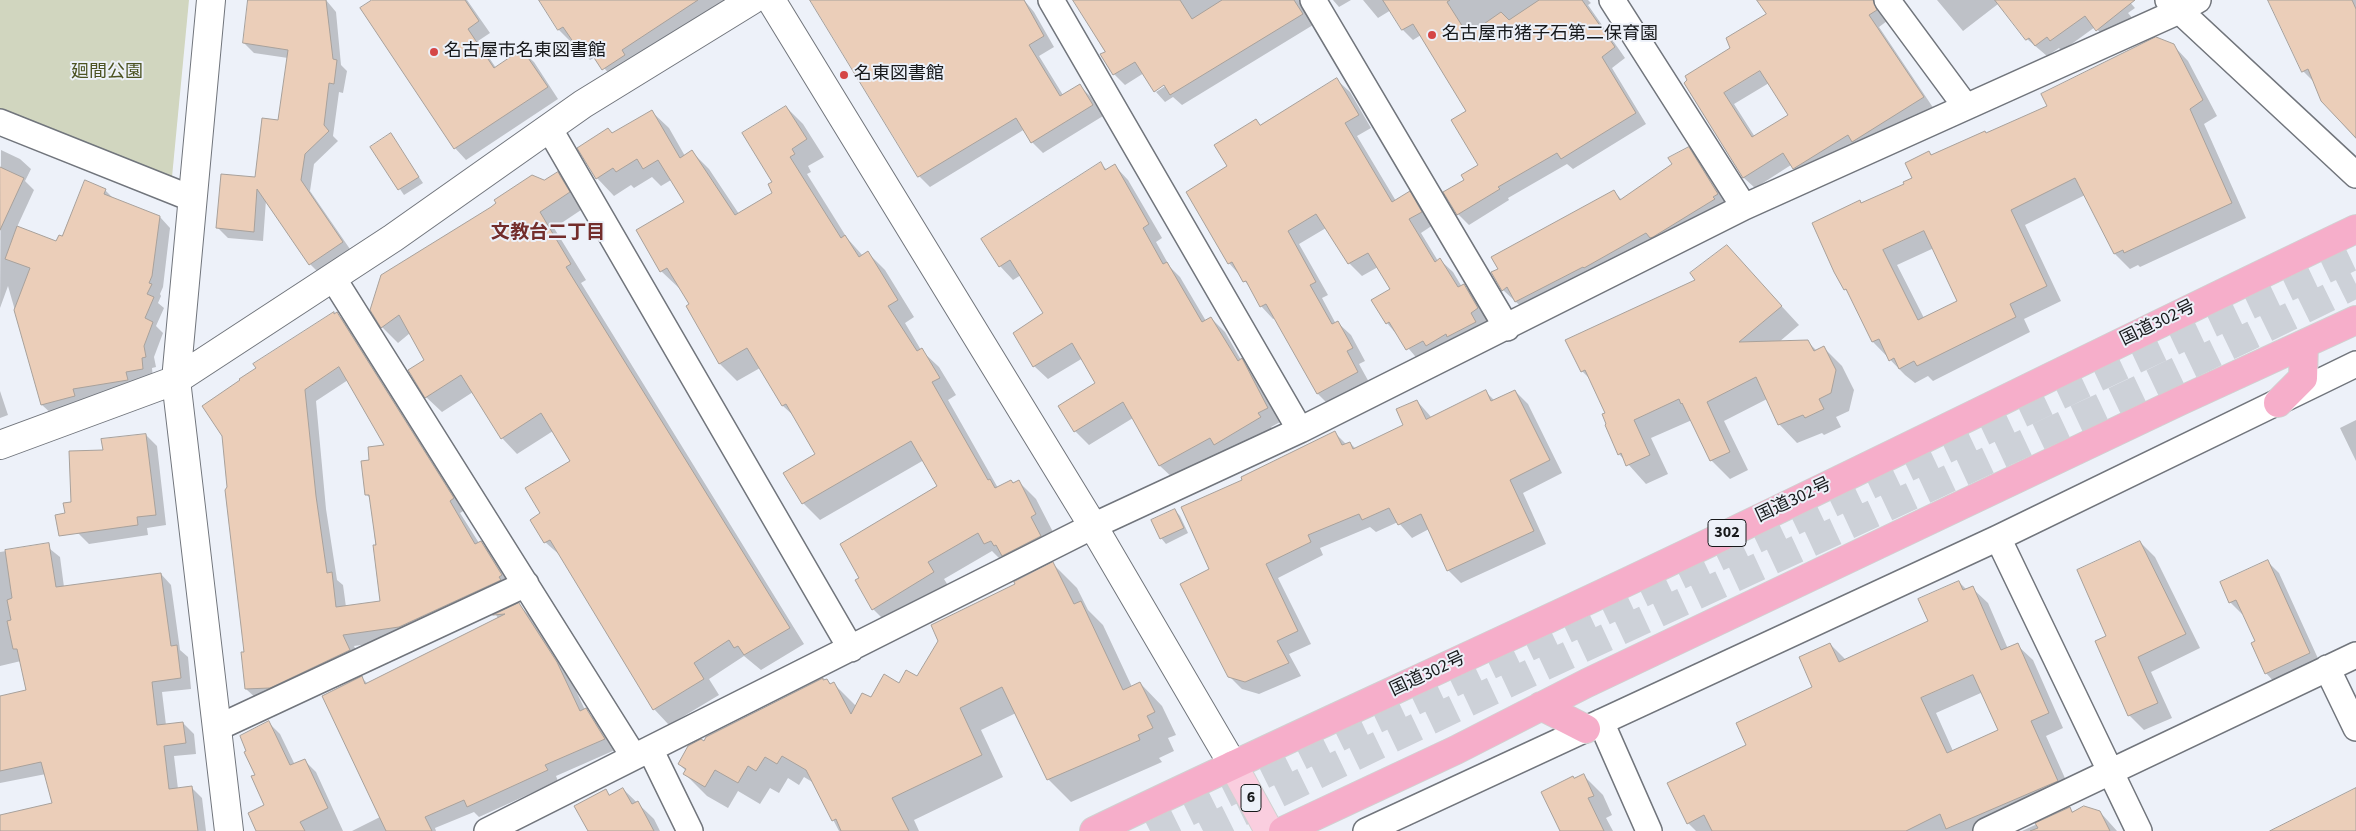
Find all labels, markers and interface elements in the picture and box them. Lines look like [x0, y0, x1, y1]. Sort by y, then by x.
place label: 名古屋市猪子石第二保育園 [1442, 24, 1658, 46]
marker: 名古屋市猪子石第二保育園 [1426, 29, 1438, 41]
place label: 名古屋市名東図書館 [444, 41, 606, 63]
marker: 名古屋市名東図書館 [428, 46, 440, 58]
park label: 廻間公園 [71, 62, 143, 84]
place label: 名東図書館 [854, 64, 944, 86]
marker: 名東図書館 [838, 69, 850, 81]
district label: 文教台二丁目 [491, 223, 605, 245]
street label: 国道302号 [2117, 297, 2199, 351]
street label: 国道302号 [1753, 474, 1835, 528]
road number: 302 [1708, 520, 1746, 546]
street label: 国道302号 [1387, 648, 1469, 702]
road number: 6 [1241, 784, 1261, 811]

